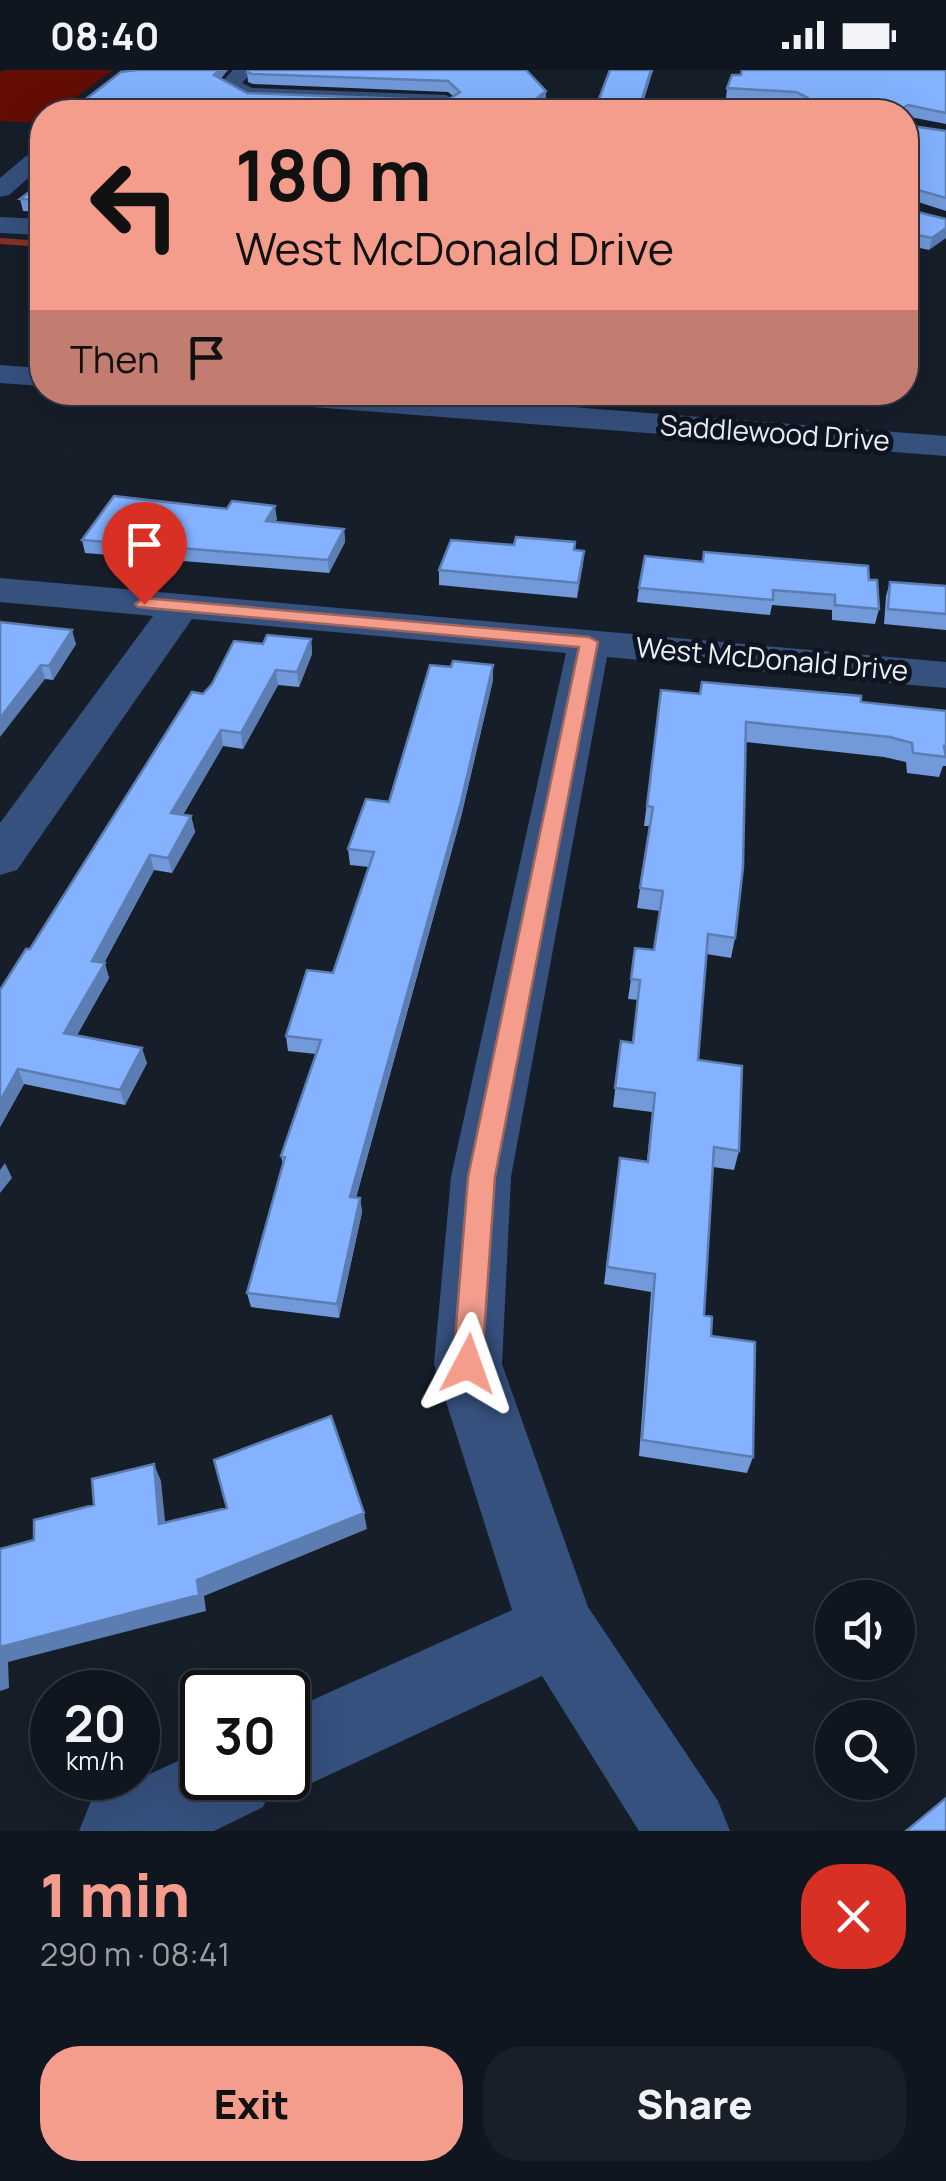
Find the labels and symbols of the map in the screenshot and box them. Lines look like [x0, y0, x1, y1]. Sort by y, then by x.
street label: Saddlewood Drive [659, 405, 891, 459]
pin [102, 502, 187, 605]
street label: West McDonald Drive [634, 627, 910, 689]
position arrow [416, 1312, 520, 1416]
speed limit sign: 30 [180, 1670, 310, 1800]

